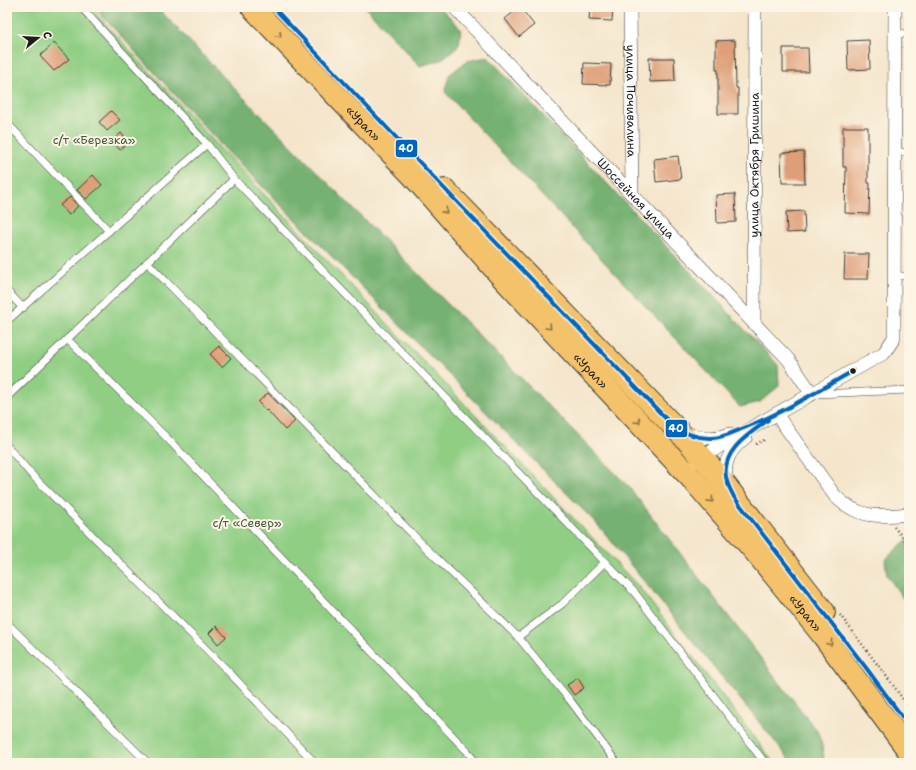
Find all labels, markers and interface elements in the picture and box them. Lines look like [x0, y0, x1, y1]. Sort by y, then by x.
north arrow [18, 18, 58, 58]
text: С [39, 30, 55, 41]
one-way arrow [274, 30, 282, 38]
street label: улица Почивалина [622, 45, 640, 158]
street label: улица Октября Гришина [746, 92, 763, 238]
street label: «Урал» [342, 102, 384, 145]
park label: с/т «Березка» [53, 132, 136, 148]
line badge: 40 [395, 139, 418, 158]
text: 40 [398, 141, 414, 156]
street label: Шоссейная улица [593, 154, 678, 243]
one-way arrow [440, 207, 447, 214]
one-way arrow [544, 322, 552, 330]
street label: «Урал» [570, 350, 611, 393]
unlabelled marker [848, 366, 858, 376]
one-way arrow [634, 416, 641, 424]
line badge: 40 [665, 419, 688, 438]
text: 40 [668, 421, 684, 436]
one-way arrow [707, 495, 714, 503]
park label: с/т «Север» [212, 515, 282, 531]
street label: «Урал» [785, 591, 825, 636]
one-way arrow [825, 639, 832, 646]

